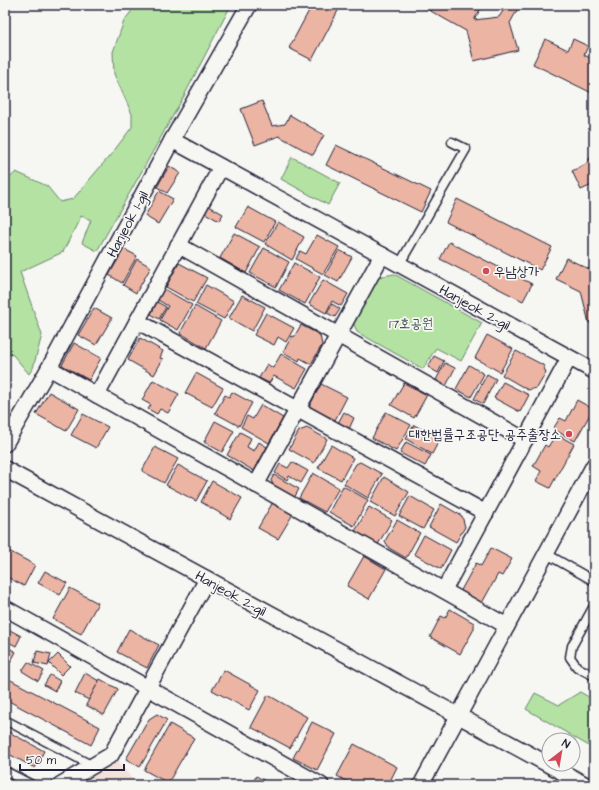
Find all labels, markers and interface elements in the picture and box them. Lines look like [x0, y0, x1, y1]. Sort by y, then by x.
street label: Hanjeok 1-gil [102, 188, 154, 261]
place label: 우남상가 [494, 262, 540, 282]
marker: 우남상가 [481, 266, 491, 276]
street label: Hanjeok 2-gil [435, 280, 514, 336]
park label: 17호공원 [389, 314, 433, 334]
place label: 대한법률구조공단 공주출장소 [409, 425, 561, 445]
marker: 대한법률구조공단 공주출장소 [564, 429, 574, 439]
street label: Hanjeok 2-gil [191, 566, 270, 622]
north arrow [541, 732, 581, 772]
text: N [559, 736, 573, 752]
scale bar [20, 746, 124, 772]
text: 50 m [26, 752, 57, 769]

